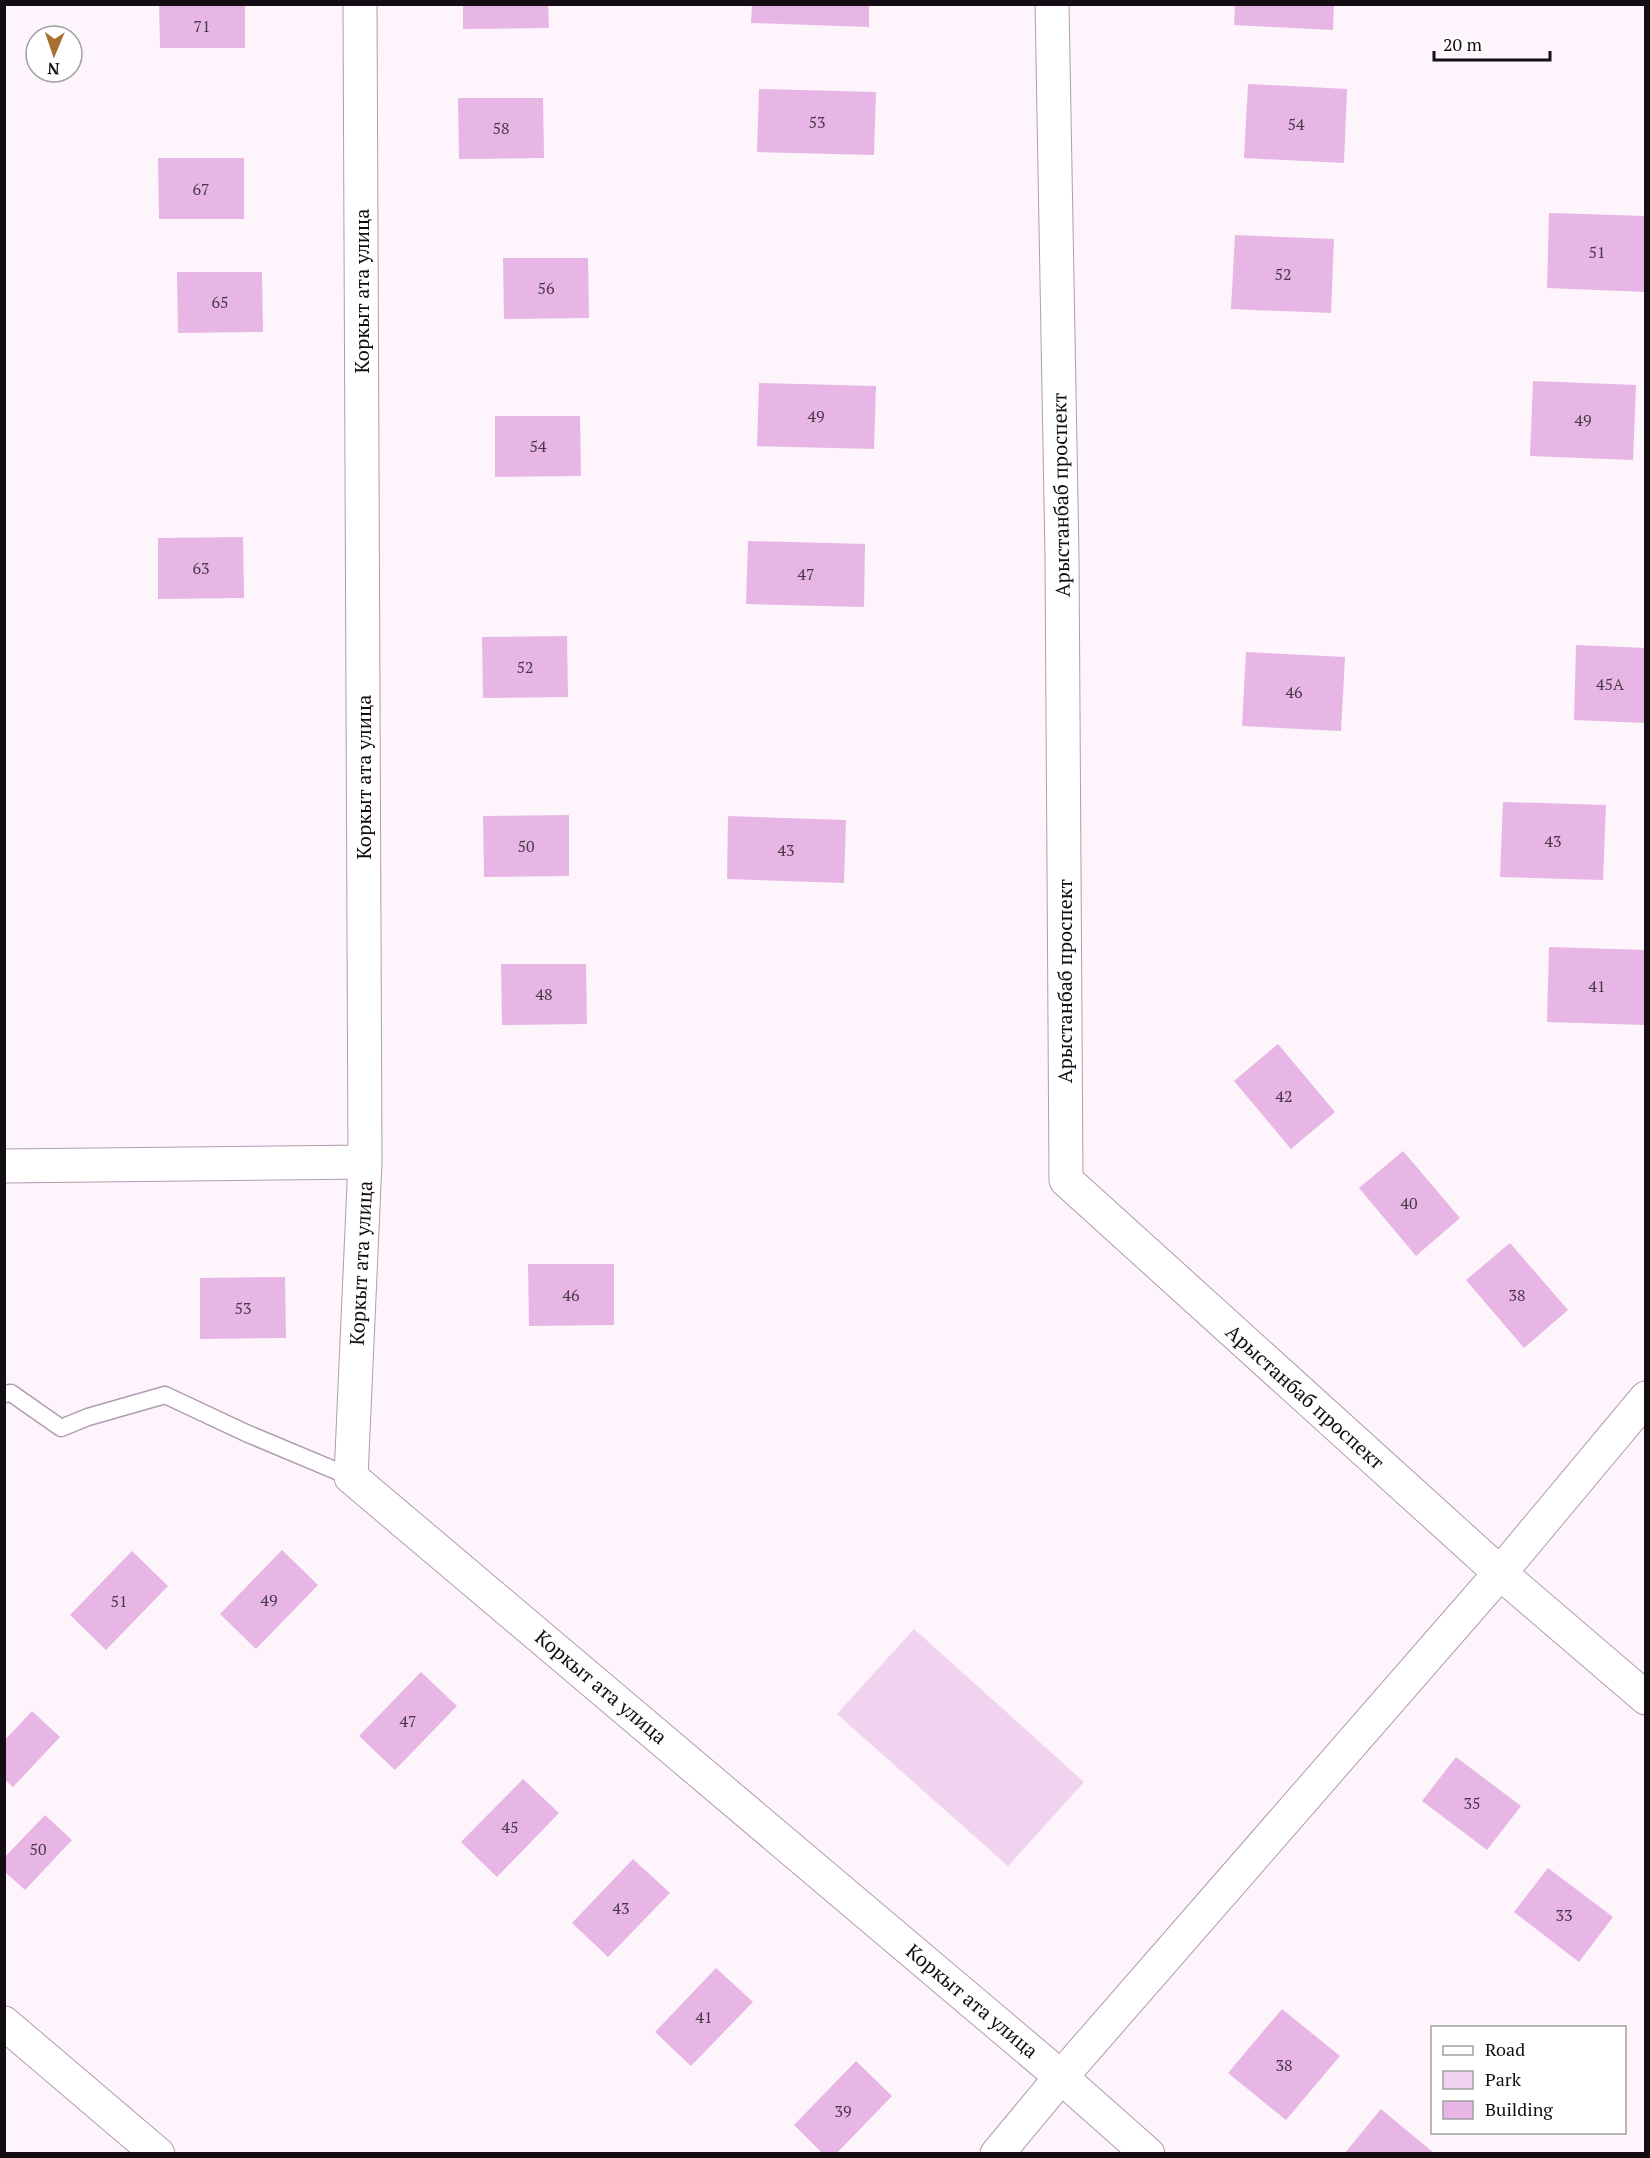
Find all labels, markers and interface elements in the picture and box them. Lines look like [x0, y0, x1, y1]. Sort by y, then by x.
house number: 71 [193, 15, 211, 37]
north arrow [24, 24, 84, 84]
scale bar [1434, 24, 1550, 62]
text: 20 m [1443, 32, 1483, 56]
text: N [47, 58, 60, 80]
house number: 53 [808, 111, 826, 133]
house number: 54 [1287, 113, 1305, 135]
house number: 58 [492, 117, 510, 139]
house number: 67 [192, 178, 210, 200]
street label: Коркыт ата улица [348, 209, 375, 373]
house number: 51 [1588, 241, 1606, 263]
house number: 52 [1274, 263, 1292, 285]
house number: 56 [537, 277, 555, 299]
house number: 65 [211, 291, 229, 313]
street label: Арыстанбаб проспект [1045, 392, 1076, 597]
house number: 49 [807, 405, 825, 427]
house number: 49 [1574, 409, 1592, 431]
house number: 54 [529, 435, 547, 457]
house number: 63 [192, 557, 210, 579]
house number: 47 [797, 563, 815, 585]
house number: 52 [516, 656, 534, 678]
house number: 45А [1596, 673, 1624, 695]
house number: 46 [1285, 681, 1303, 703]
street label: Коркыт ата улица [350, 695, 377, 859]
house number: 43 [1544, 830, 1562, 852]
house number: 50 [517, 835, 535, 857]
house number: 43 [777, 839, 795, 861]
street label: Арыстанбаб проспект [1051, 879, 1078, 1083]
house number: 41 [1588, 975, 1606, 997]
house number: 48 [535, 983, 553, 1005]
house number: 42 [1275, 1085, 1293, 1107]
street label: Коркыт ата улица [343, 1180, 378, 1346]
house number: 40 [1400, 1192, 1418, 1214]
house number: 46 [562, 1284, 580, 1306]
house number: 38 [1508, 1284, 1526, 1306]
house number: 53 [234, 1297, 252, 1319]
street label: Арыстанбаб проспект [1220, 1318, 1390, 1475]
house number: 49 [260, 1589, 278, 1611]
house number: 51 [110, 1590, 128, 1612]
street label: Коркыт ата улица [530, 1623, 673, 1750]
house number: 47 [399, 1710, 417, 1732]
house number: 35 [1463, 1792, 1481, 1814]
house number: 45 [501, 1816, 519, 1838]
house number: 50 [29, 1838, 47, 1860]
house number: 43 [612, 1897, 630, 1919]
house number: 33 [1555, 1904, 1573, 1926]
street label: Коркыт ата улица [901, 1937, 1044, 2064]
house number: 41 [695, 2006, 713, 2028]
legend [1431, 2026, 1626, 2134]
text: Road [1485, 2037, 1525, 2061]
house number: 38 [1275, 2054, 1293, 2076]
text: Park [1485, 2067, 1522, 2091]
text: Building [1485, 2097, 1553, 2121]
house number: 39 [834, 2100, 852, 2122]

